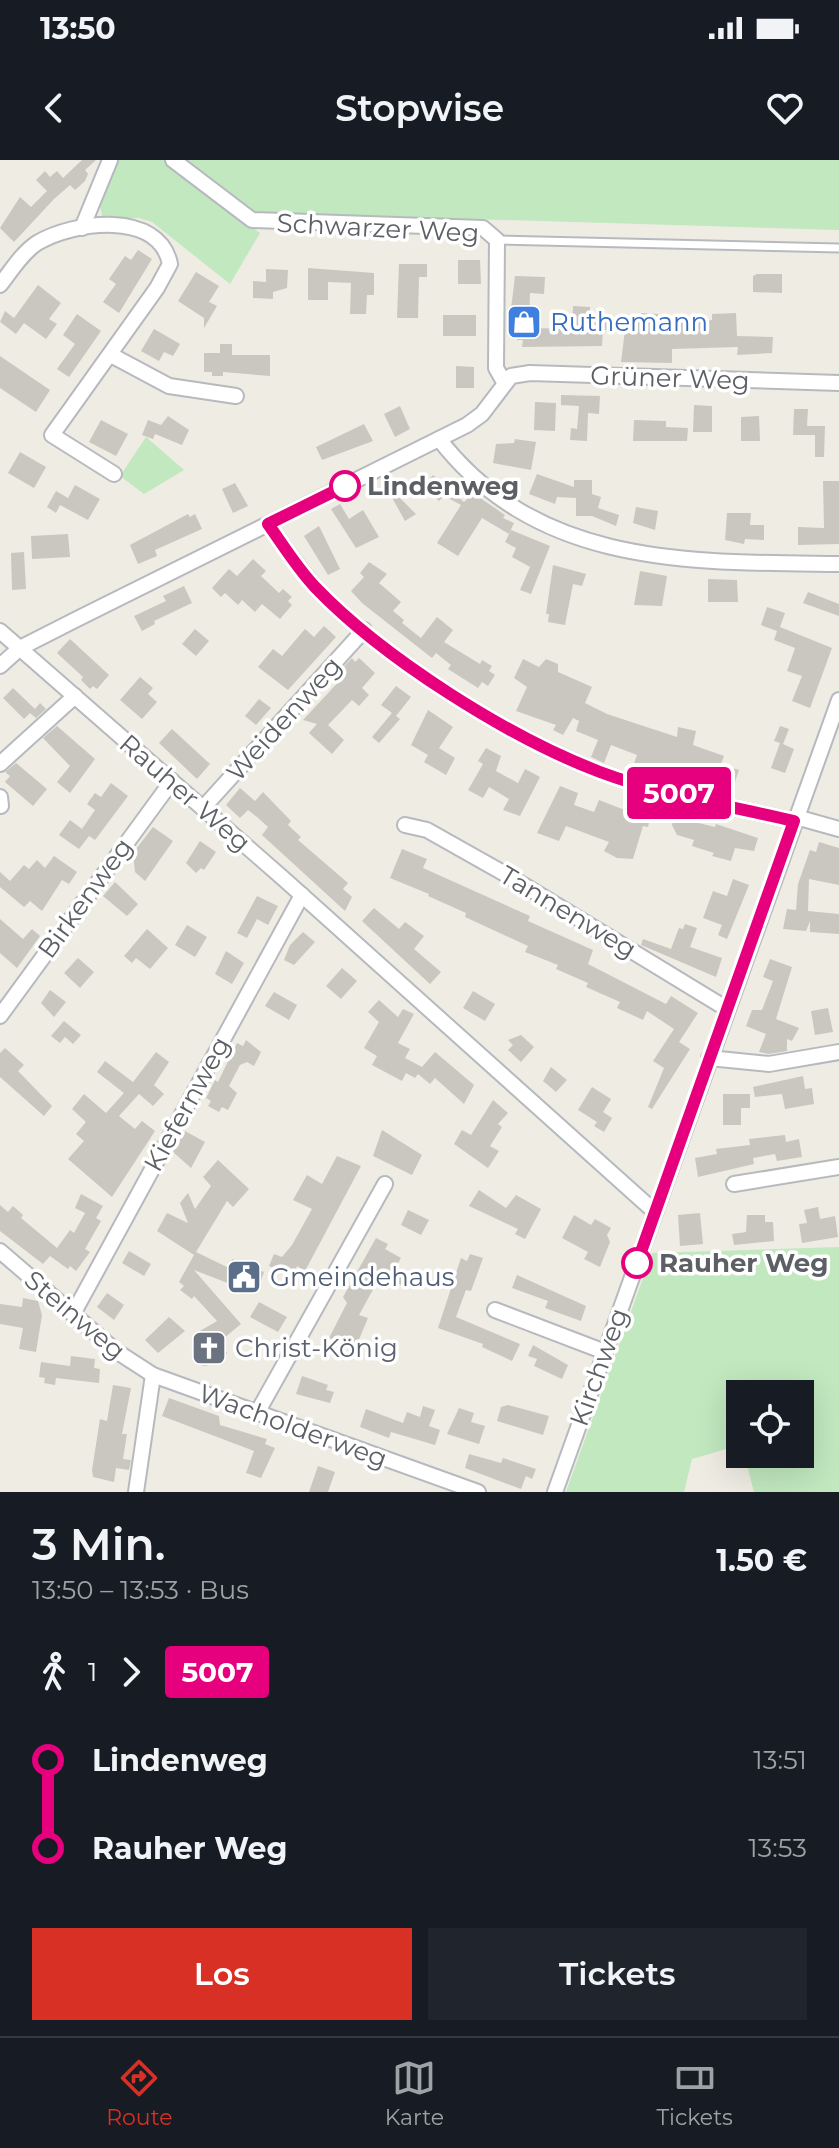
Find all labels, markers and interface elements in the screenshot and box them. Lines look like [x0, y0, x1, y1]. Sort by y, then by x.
text: 13:50 [40, 10, 116, 47]
icon: back [32, 86, 76, 130]
text: Stopwise [335, 86, 504, 130]
icon: heart [763, 86, 807, 130]
street label: Schwarzer Weg [276, 207, 480, 249]
shop icon: Ruthemann [505, 303, 543, 341]
place label: Ruthemann [550, 306, 708, 338]
street label: Grüner Weg [590, 359, 750, 397]
place label: Lindenweg [367, 470, 519, 502]
marker: Lindenweg [330, 471, 360, 501]
street label: Weidenweg [220, 650, 348, 788]
street label: Rauher Weg [113, 727, 257, 859]
line badge: 5007 [623, 767, 735, 819]
text: 5007 [643, 776, 715, 810]
street label: Birkenweg [31, 832, 139, 964]
street label: Tannenweg [494, 859, 642, 965]
street label: Kiefernweg [137, 1031, 237, 1177]
place label: Rauher Weg [659, 1247, 828, 1279]
marker: Rauher Weg [622, 1248, 652, 1278]
public building icon: Gmeindehaus [225, 1258, 263, 1296]
place label: Gmeindehaus [270, 1261, 454, 1293]
street label: Steinweg [18, 1264, 132, 1366]
street label: Kirchweg [563, 1304, 635, 1430]
church icon: Christ-König [190, 1329, 228, 1367]
place label: Christ-König [235, 1332, 398, 1364]
street label: Wacholderweg [194, 1377, 392, 1475]
map controls [726, 1380, 814, 1468]
button: locate [726, 1380, 814, 1468]
text: 3 Min. [32, 1517, 165, 1571]
text: 1.50 € [716, 1542, 807, 1579]
text: 13:50 – 13:53 · Bus [32, 1574, 249, 1606]
icon: walk [32, 1650, 76, 1694]
icon: forward [109, 1650, 153, 1694]
text: 5007 [181, 1655, 253, 1689]
text: 1 [88, 1656, 97, 1688]
text: Lindenweg [92, 1742, 268, 1779]
text: 13:51 [753, 1744, 807, 1776]
text: Rauher Weg [92, 1830, 287, 1867]
text: 13:53 [748, 1832, 807, 1864]
button: Los [32, 1928, 412, 2020]
button: Tickets [428, 1928, 807, 2020]
tab: Route [106, 2056, 172, 2131]
tab: Karte [385, 2056, 444, 2131]
tab: Tickets [656, 2056, 733, 2131]

